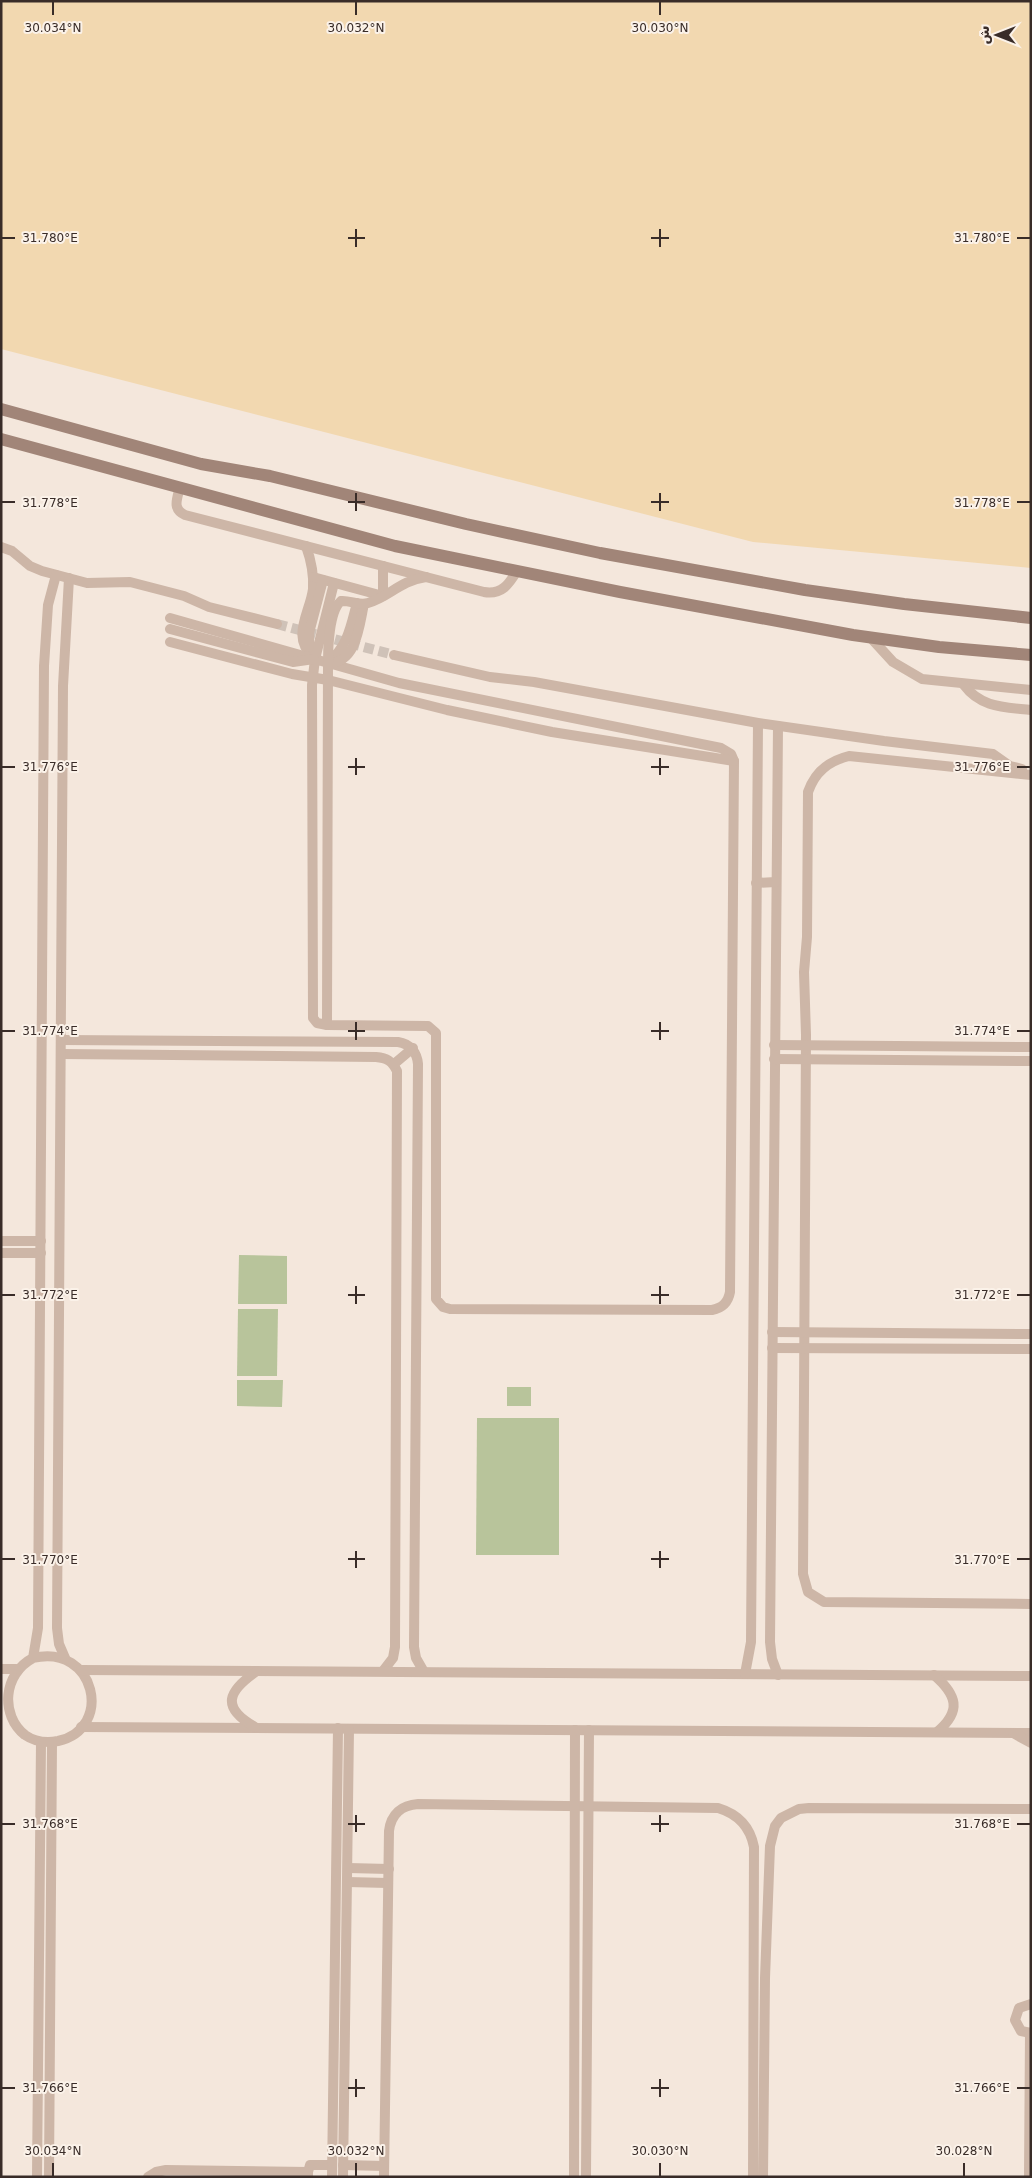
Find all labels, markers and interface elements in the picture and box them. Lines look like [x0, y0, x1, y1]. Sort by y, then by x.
north arrow [972, 10, 1022, 60]
text: 30.034°N [25, 21, 81, 35]
text: 30.032°N [328, 21, 384, 35]
text: 30.030°N [632, 21, 688, 35]
text: ش [976, 25, 992, 45]
text: 31.780°E [22, 231, 78, 245]
text: 31.780°E [954, 231, 1010, 245]
text: 31.778°E [22, 496, 78, 510]
text: 31.778°E [954, 496, 1010, 510]
text: 31.776°E [22, 760, 78, 774]
text: 31.776°E [954, 760, 1010, 774]
text: 31.774°E [22, 1024, 78, 1038]
text: 31.774°E [954, 1024, 1010, 1038]
text: 31.772°E [22, 1288, 78, 1302]
text: 31.772°E [954, 1288, 1010, 1302]
text: 31.770°E [22, 1553, 78, 1567]
text: 31.770°E [954, 1553, 1010, 1567]
text: 31.768°E [22, 1817, 78, 1831]
text: 31.768°E [954, 1817, 1010, 1831]
text: 31.766°E [22, 2081, 78, 2095]
text: 31.766°E [954, 2081, 1010, 2095]
text: 30.034°N [25, 2144, 81, 2158]
text: 30.032°N [328, 2144, 384, 2158]
text: 30.030°N [632, 2144, 688, 2158]
text: 30.028°N [936, 2144, 992, 2158]

